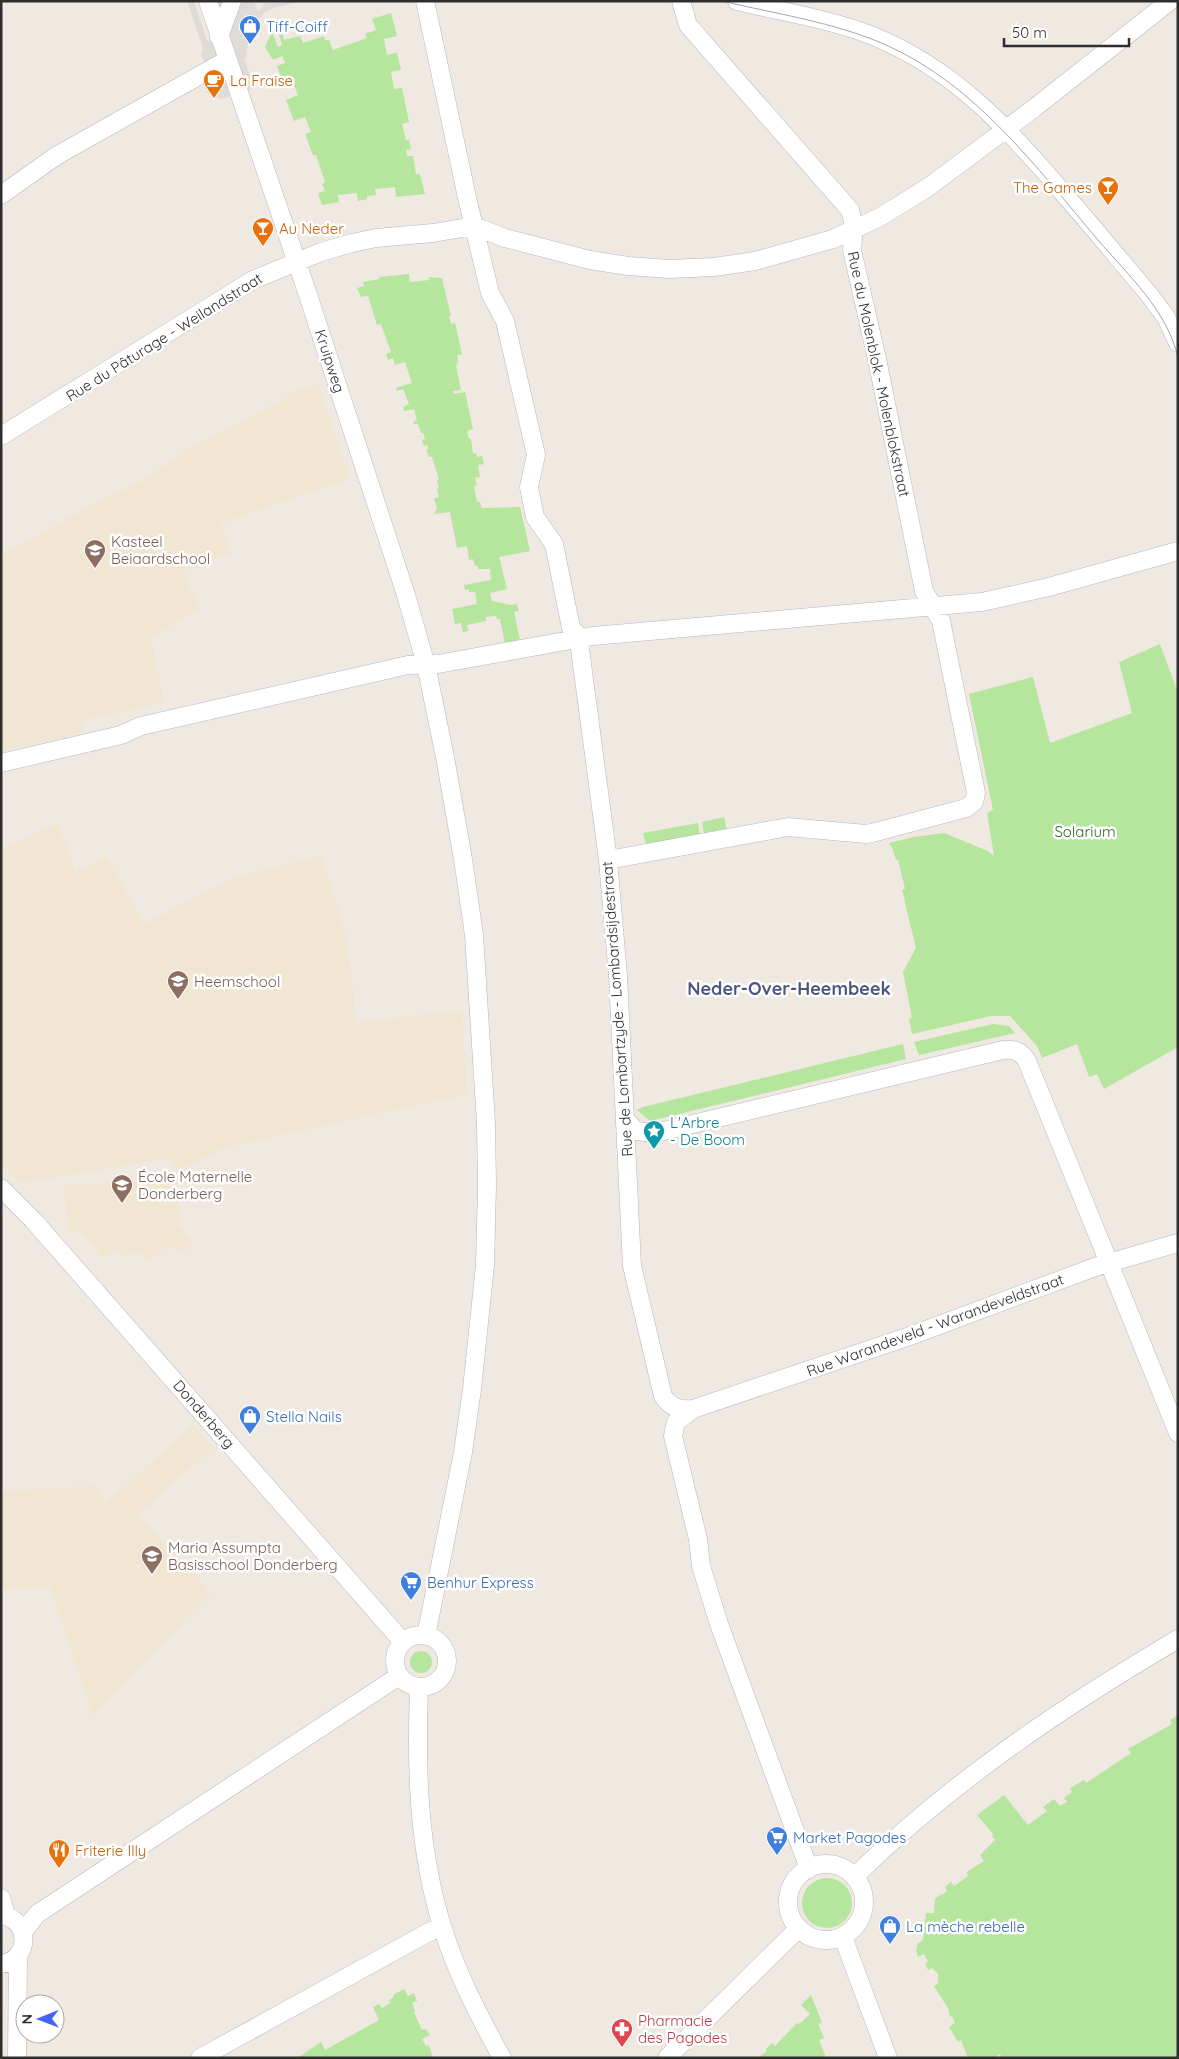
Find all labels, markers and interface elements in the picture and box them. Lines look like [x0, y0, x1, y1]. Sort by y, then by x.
shop icon: Tiff-Coiff [238, 14, 262, 45]
scale bar [1004, 15, 1129, 47]
place label: Tiff-Coiff [266, 17, 328, 36]
text: 50 m [1012, 23, 1047, 42]
cafe icon: La Fraise [202, 68, 226, 99]
place label: La Fraise [230, 71, 293, 90]
bar icon: The Games [1096, 175, 1120, 206]
place label: The Games [1013, 178, 1092, 197]
bar icon: Au Neder [251, 216, 275, 247]
place label: Au Neder [279, 219, 344, 238]
street label: Rue du Molenblok - Molenblokstraat [844, 249, 914, 499]
street label: Rue du Pâturage - Weilandstraat [62, 268, 266, 406]
street label: Kruipweg [311, 327, 349, 395]
place label: Kasteel Beiaardschool [111, 532, 210, 568]
school or university icon: Kasteel Beiaardschool [83, 538, 107, 569]
park label: Solarium [1054, 822, 1116, 841]
street label: Rue de Lombartzyde - Lombardsijdestraat [597, 861, 637, 1157]
school or university icon: Heemschool [166, 969, 190, 1000]
place label: Heemschool [194, 972, 280, 991]
district label: Neder-Over-Heembeek [687, 977, 891, 1000]
place label: L'Arbre - De Boom [670, 1113, 745, 1149]
place icon: L'Arbre - De Boom [642, 1119, 666, 1150]
place label: École Maternelle Donderberg [138, 1167, 252, 1203]
school or university icon: École Maternelle Donderberg [110, 1173, 134, 1204]
street label: Rue Warandeveld - Warandeveldstraat [804, 1270, 1066, 1380]
street label: Donderberg [169, 1376, 239, 1452]
shop icon: Stella Nails [238, 1404, 262, 1435]
place label: Stella Nails [266, 1407, 342, 1426]
place label: Maria Assumpta Basisschool Donderberg [168, 1538, 338, 1574]
school or university icon: Maria Assumpta Basisschool Donderberg [140, 1544, 164, 1575]
supermarket icon: Benhur Express [399, 1570, 423, 1601]
place label: Benhur Express [427, 1573, 534, 1592]
supermarket icon: Market Pagodes [765, 1825, 789, 1856]
place label: Market Pagodes [793, 1828, 906, 1847]
restaurant icon: Friterie Illy [47, 1838, 71, 1869]
place label: Friterie Illy [75, 1841, 146, 1860]
shop icon: La mèche rebelle [878, 1914, 902, 1945]
place label: La mèche rebelle [906, 1917, 1025, 1936]
north arrow [15, 1994, 65, 2044]
place label: Pharmacie des Pagodes [638, 2011, 727, 2047]
text: N [18, 2014, 36, 2025]
pharmacy icon: Pharmacie des Pagodes [610, 2017, 634, 2048]

